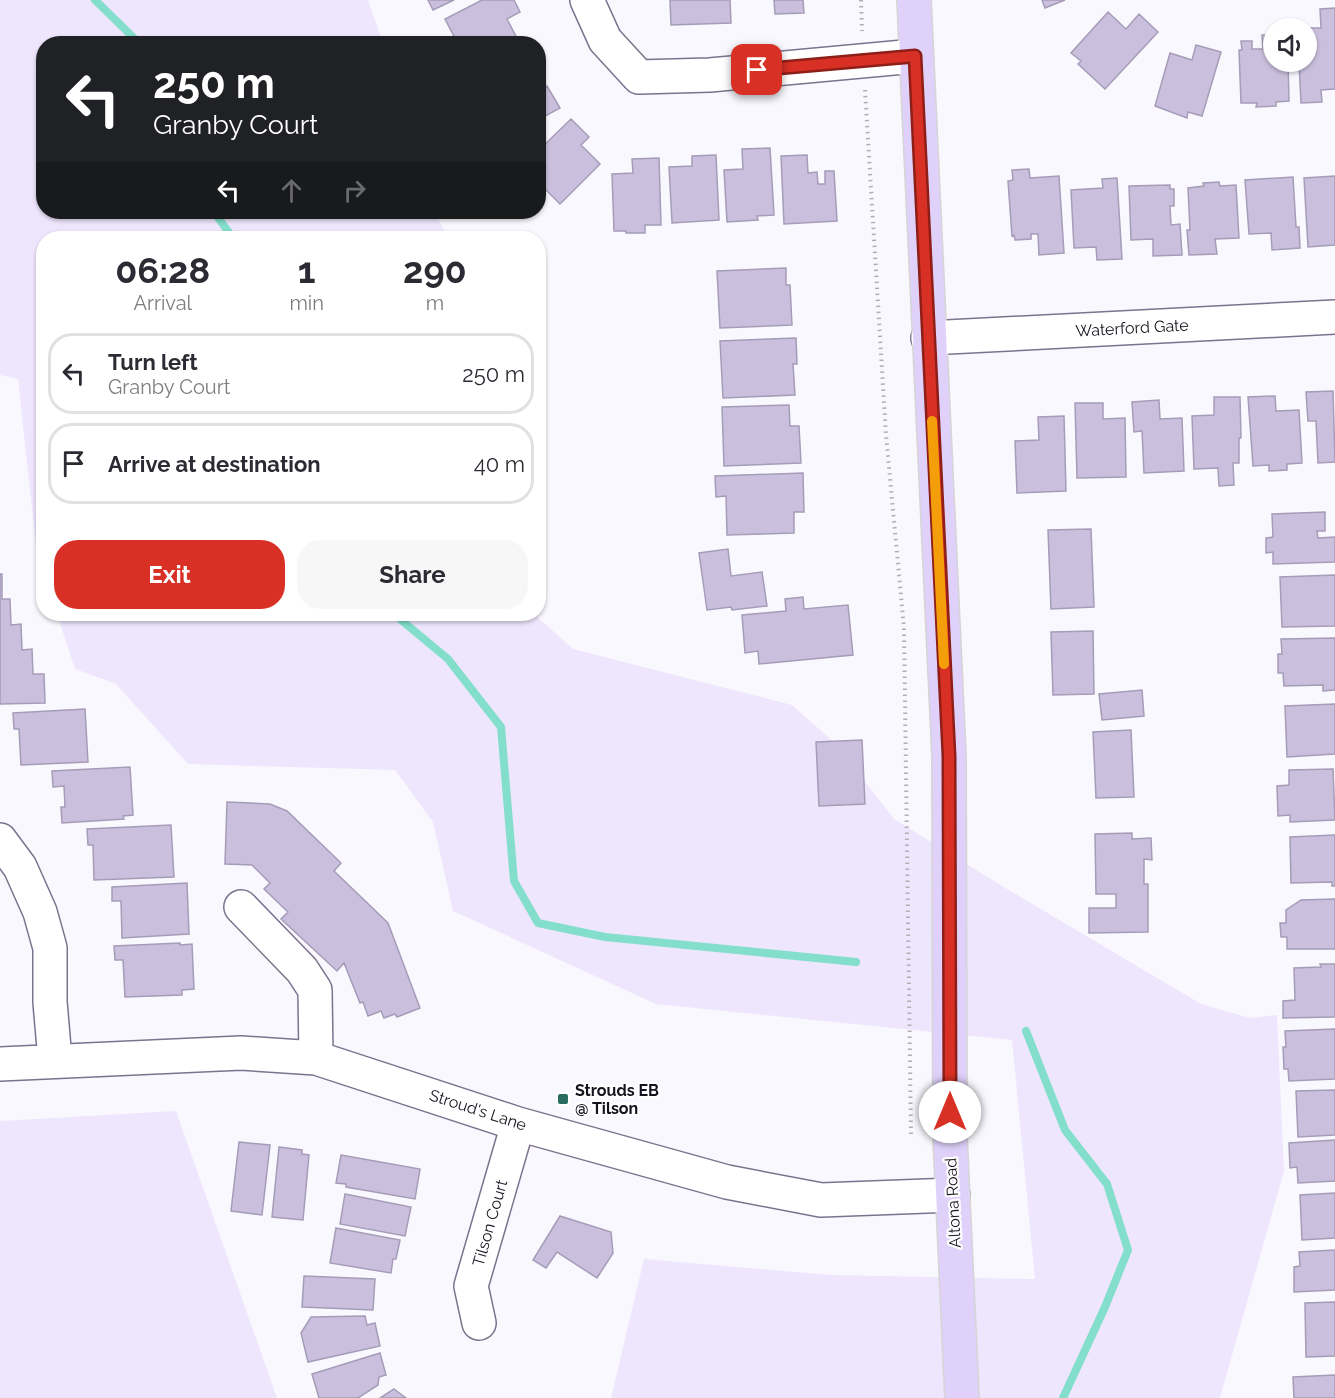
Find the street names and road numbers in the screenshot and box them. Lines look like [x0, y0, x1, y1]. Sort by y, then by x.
street label: Waterford Gate [1075, 316, 1189, 340]
street label: Stroud's Lane [427, 1085, 529, 1135]
street label: Altona Road [941, 1157, 965, 1249]
street label: Tilson Court [469, 1177, 512, 1269]

